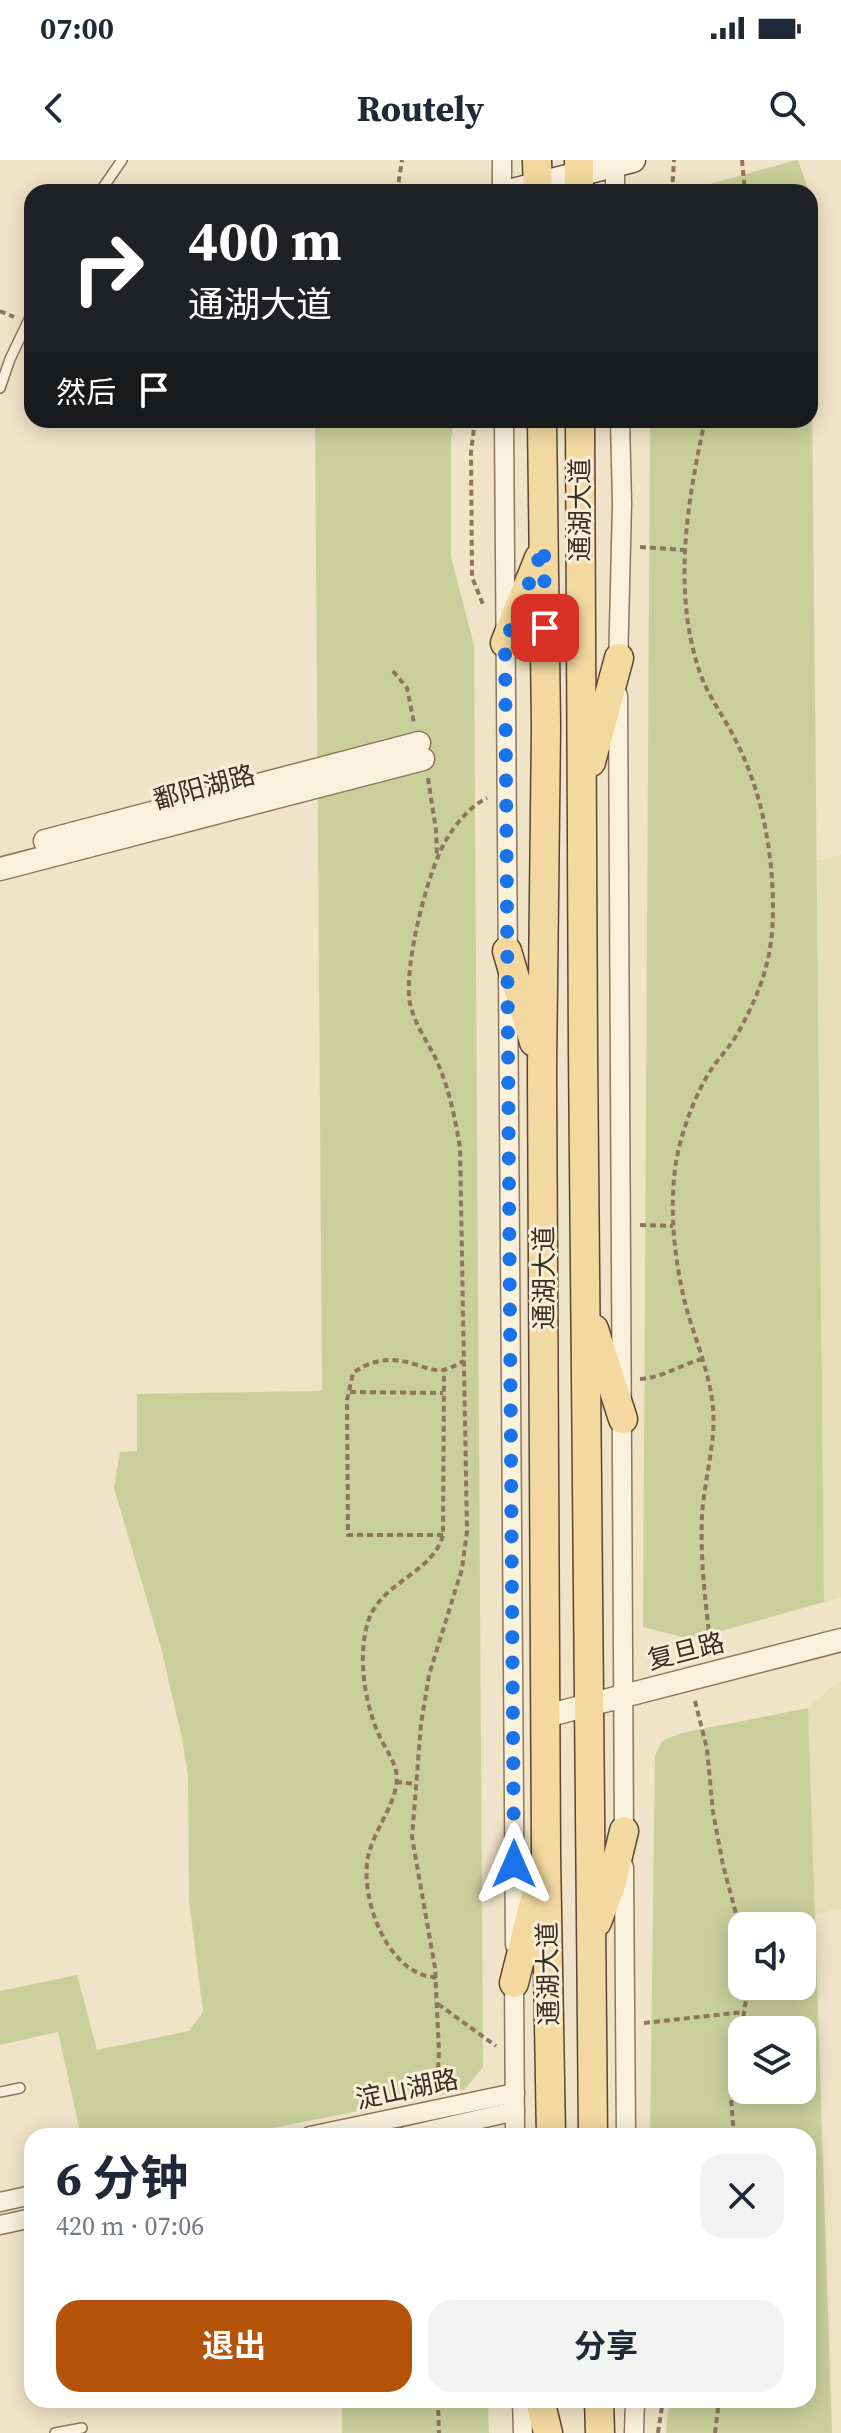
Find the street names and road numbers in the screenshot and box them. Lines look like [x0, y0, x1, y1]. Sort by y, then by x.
street label: 通湖大道 [562, 458, 598, 562]
street label: 鄱阳湖路 [149, 756, 259, 818]
street label: 通湖大道 [526, 1226, 562, 1330]
street label: 复旦路 [644, 1624, 728, 1678]
street label: 通湖大道 [529, 1922, 567, 2026]
street label: 淀山湖路 [352, 2061, 462, 2117]

